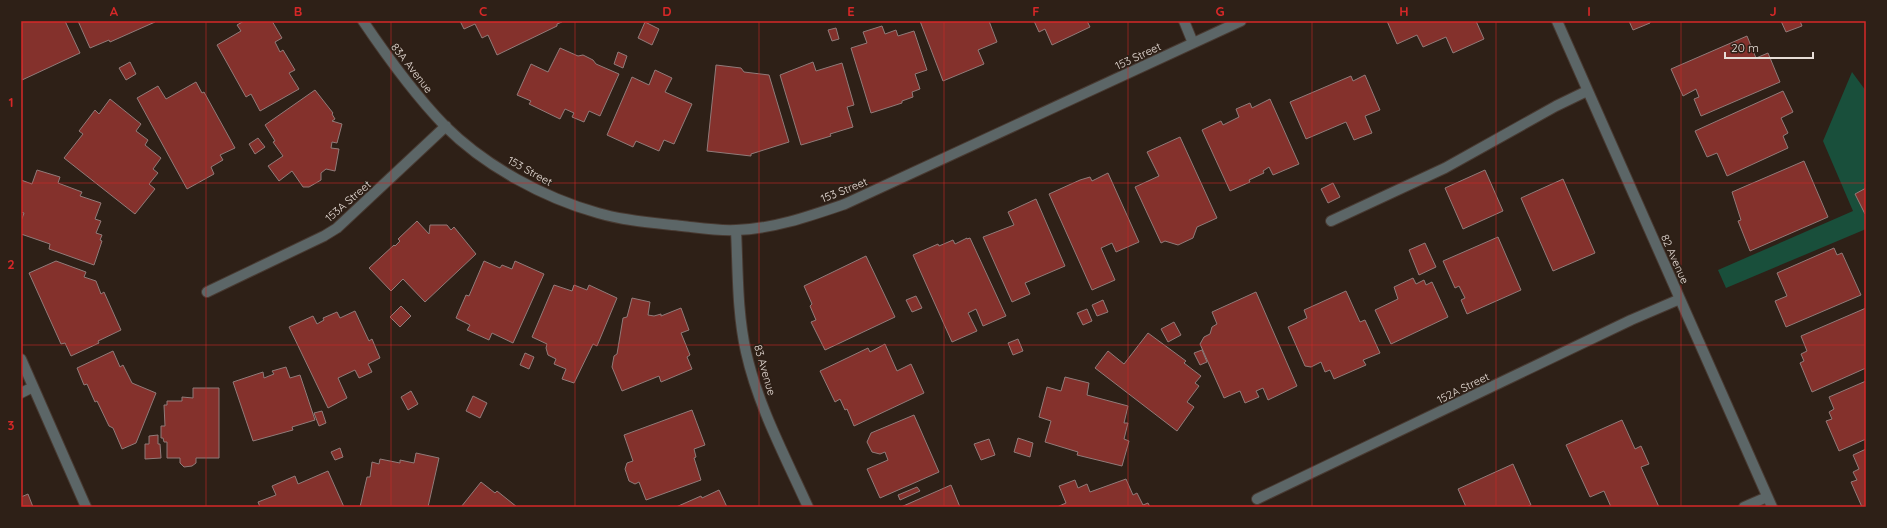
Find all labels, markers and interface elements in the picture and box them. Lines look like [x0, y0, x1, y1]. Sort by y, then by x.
text: A [110, 3, 119, 19]
text: B [294, 3, 302, 19]
text: C [479, 3, 487, 19]
text: D [662, 3, 672, 19]
text: E [847, 3, 855, 19]
text: F [1032, 3, 1040, 19]
text: G [1215, 3, 1225, 19]
text: H [1399, 3, 1409, 19]
text: I [1587, 3, 1591, 19]
text: J [1769, 3, 1777, 19]
scale bar [1725, 34, 1813, 60]
street label: 153 Street [1113, 39, 1163, 73]
street label: 83A Avenue [388, 40, 436, 96]
text: 20 m [1731, 40, 1759, 55]
text: 1 [8, 94, 14, 110]
street label: 153 Street [505, 153, 555, 189]
street label: 153 Street [819, 174, 870, 206]
street label: 153A Street [322, 177, 374, 225]
street label: 82 Avenue [1658, 232, 1692, 286]
text: 2 [7, 256, 15, 272]
street label: 83 Avenue [751, 343, 779, 397]
street label: 152A Street [1435, 369, 1492, 407]
text: 3 [8, 417, 15, 433]

